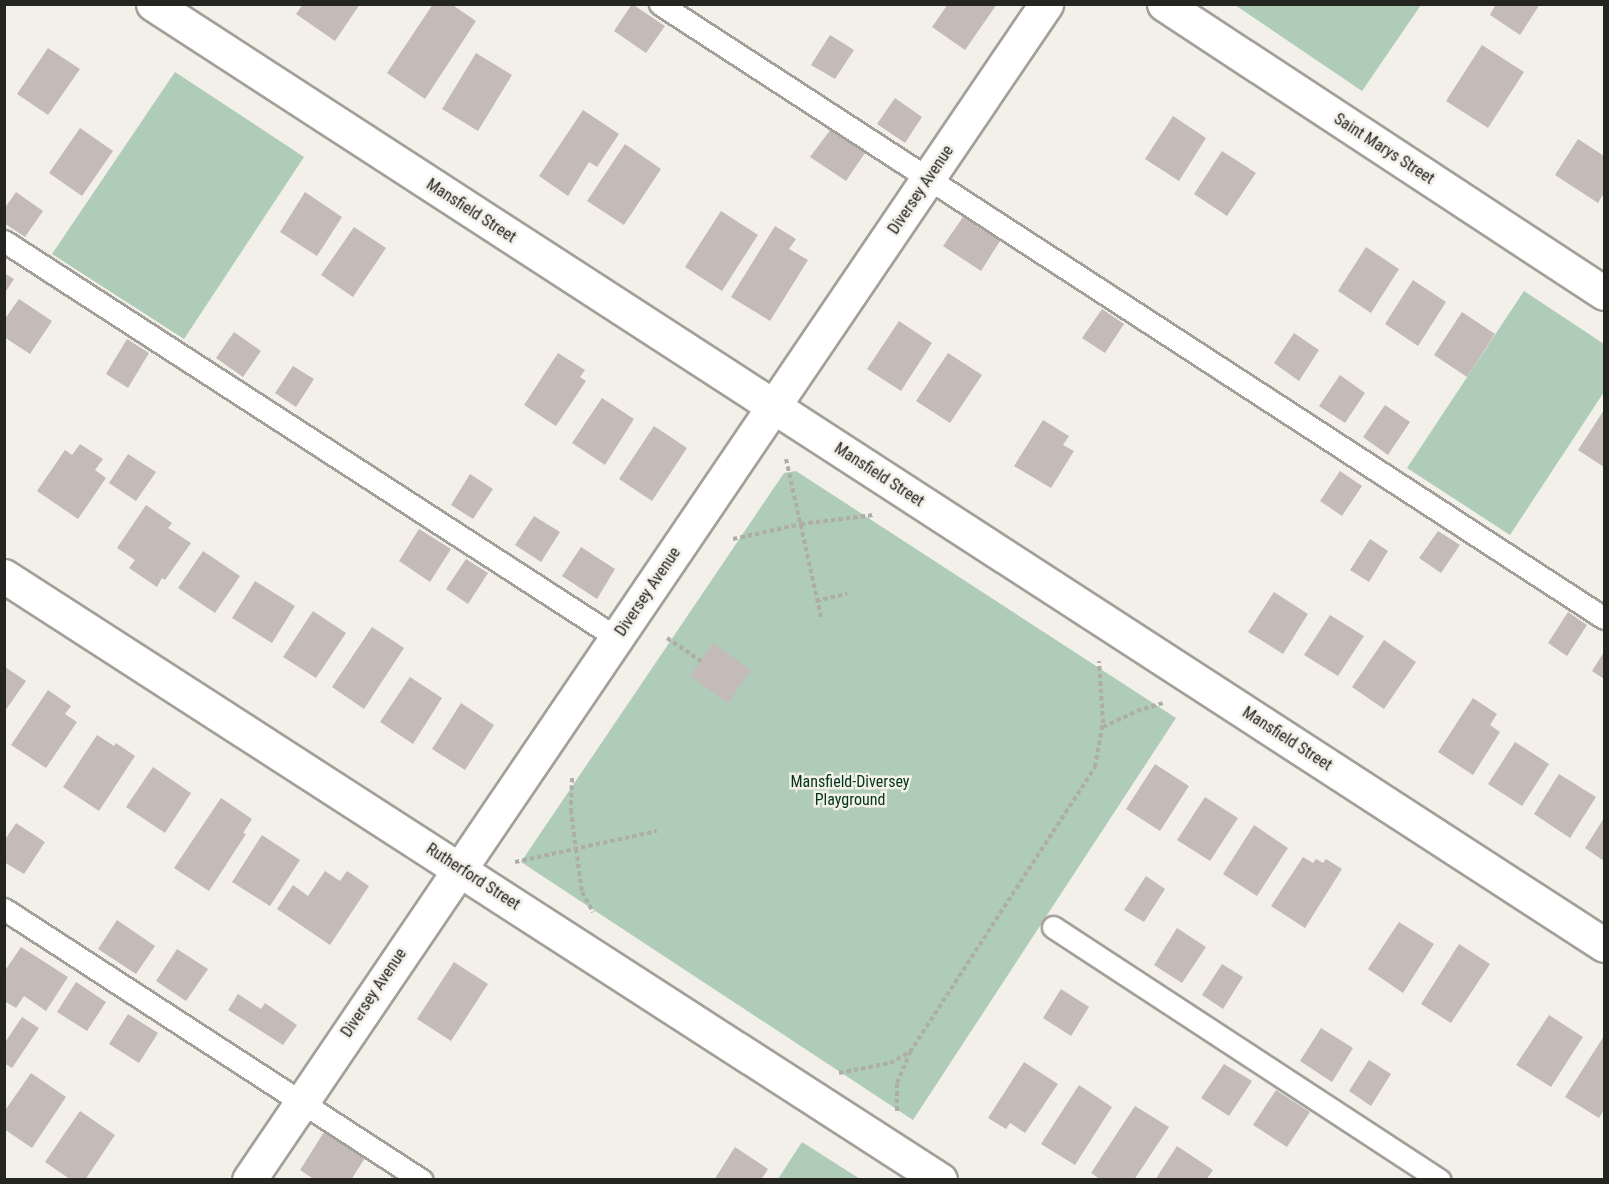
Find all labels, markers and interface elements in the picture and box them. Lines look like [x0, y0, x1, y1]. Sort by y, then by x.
street label: Saint Marys Street [1330, 109, 1438, 189]
street label: Diversey Avenue [884, 142, 958, 238]
street label: Mansfield Street [423, 175, 519, 247]
street label: Mansfield Street [831, 439, 927, 511]
street label: Diversey Avenue [611, 544, 685, 640]
street label: Mansfield Street [1239, 703, 1335, 775]
park label: Mansfield-Diversey Playground [790, 772, 909, 810]
street label: Rutherford Street [422, 840, 524, 914]
street label: Diversey Avenue [337, 945, 411, 1041]

